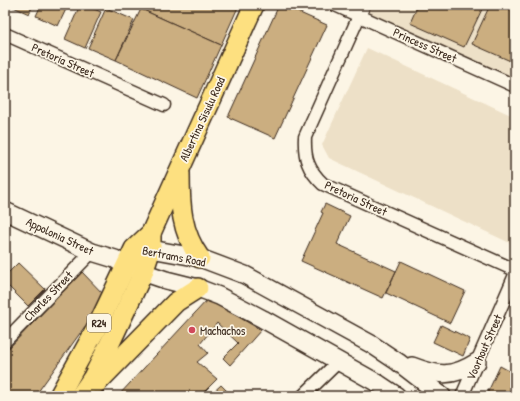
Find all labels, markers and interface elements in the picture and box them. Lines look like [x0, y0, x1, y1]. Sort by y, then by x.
street label: Princess Street [391, 23, 460, 67]
street label: Pretoria Street [29, 39, 98, 82]
street label: Albertina Sisulu Road [175, 74, 229, 164]
street label: Pretoria Street [322, 176, 391, 220]
street label: Appolonia Street [24, 213, 97, 259]
street label: Bertrams Road [141, 242, 207, 271]
street label: Charles Street [20, 266, 77, 325]
street label: Voorhout Street [462, 311, 506, 383]
road number: R24 [87, 314, 111, 332]
place label: Machachos [200, 322, 246, 339]
marker: Machachos [187, 325, 197, 335]

